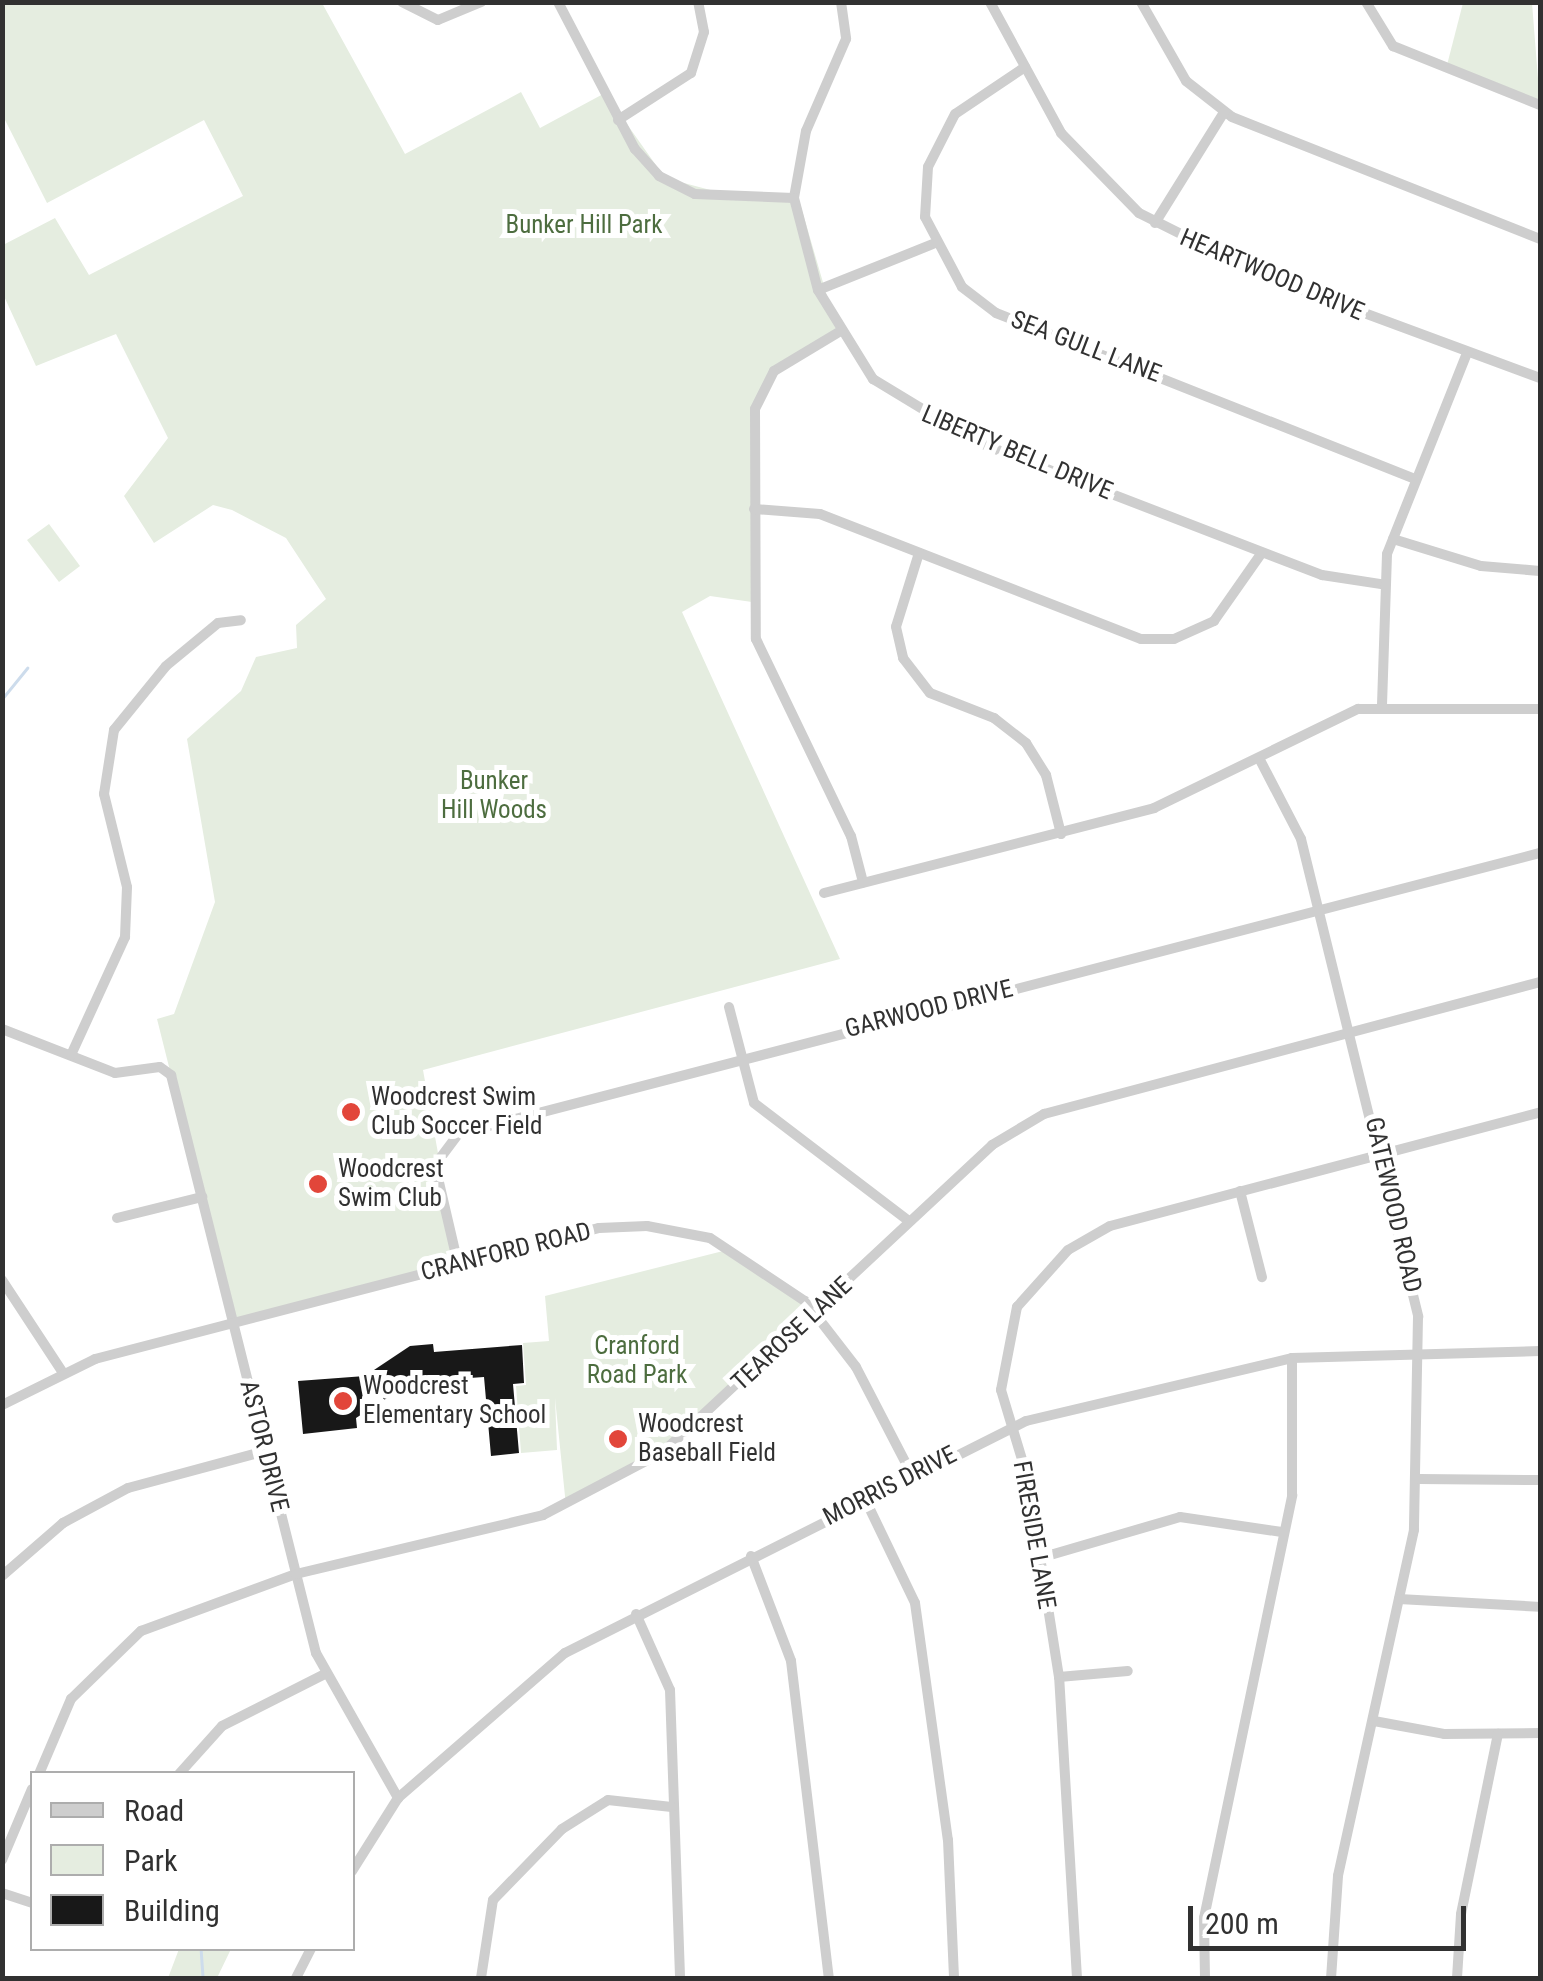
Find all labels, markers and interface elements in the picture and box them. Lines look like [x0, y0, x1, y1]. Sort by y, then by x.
park label: Bunker Hill Park [506, 210, 662, 240]
street label: HEARTWOOD DRIVE [1175, 223, 1369, 327]
street label: SEA GULL LANE [1007, 305, 1165, 389]
street label: LIBERTY BELL DRIVE [917, 399, 1117, 507]
park label: Bunker Hill Woods [441, 767, 547, 826]
street label: GARWOOD DRIVE [842, 974, 1016, 1044]
place label: Woodcrest Swim Club Soccer Field [371, 1083, 542, 1142]
marker: Woodcrest Swim Club Soccer Field [340, 1101, 362, 1123]
street label: GATEWOOD ROAD [1358, 1114, 1428, 1296]
place label: Woodcrest Swim Club [338, 1155, 444, 1214]
marker: Woodcrest Swim Club [307, 1173, 329, 1195]
street label: CRANFORD ROAD [418, 1216, 594, 1288]
street label: TEAROSE LANE [726, 1271, 858, 1397]
park label: Cranford Road Park [587, 1332, 687, 1391]
place label: Woodcrest Elementary School [363, 1372, 546, 1431]
street label: ASTOR DRIVE [233, 1377, 295, 1515]
marker: Woodcrest Elementary School [332, 1390, 354, 1412]
place label: Woodcrest Baseball Field [638, 1410, 776, 1469]
marker: Woodcrest Baseball Field [607, 1428, 629, 1450]
street label: MORRIS DRIVE [818, 1440, 962, 1532]
street label: FIRESIDE LANE [1006, 1458, 1062, 1612]
legend [30, 1771, 355, 1951]
text: Road [124, 1793, 184, 1828]
text: Park [124, 1843, 178, 1878]
scale bar [1193, 1886, 1470, 1948]
text: Building [124, 1893, 220, 1928]
text: 200 m [1205, 1906, 1279, 1941]

